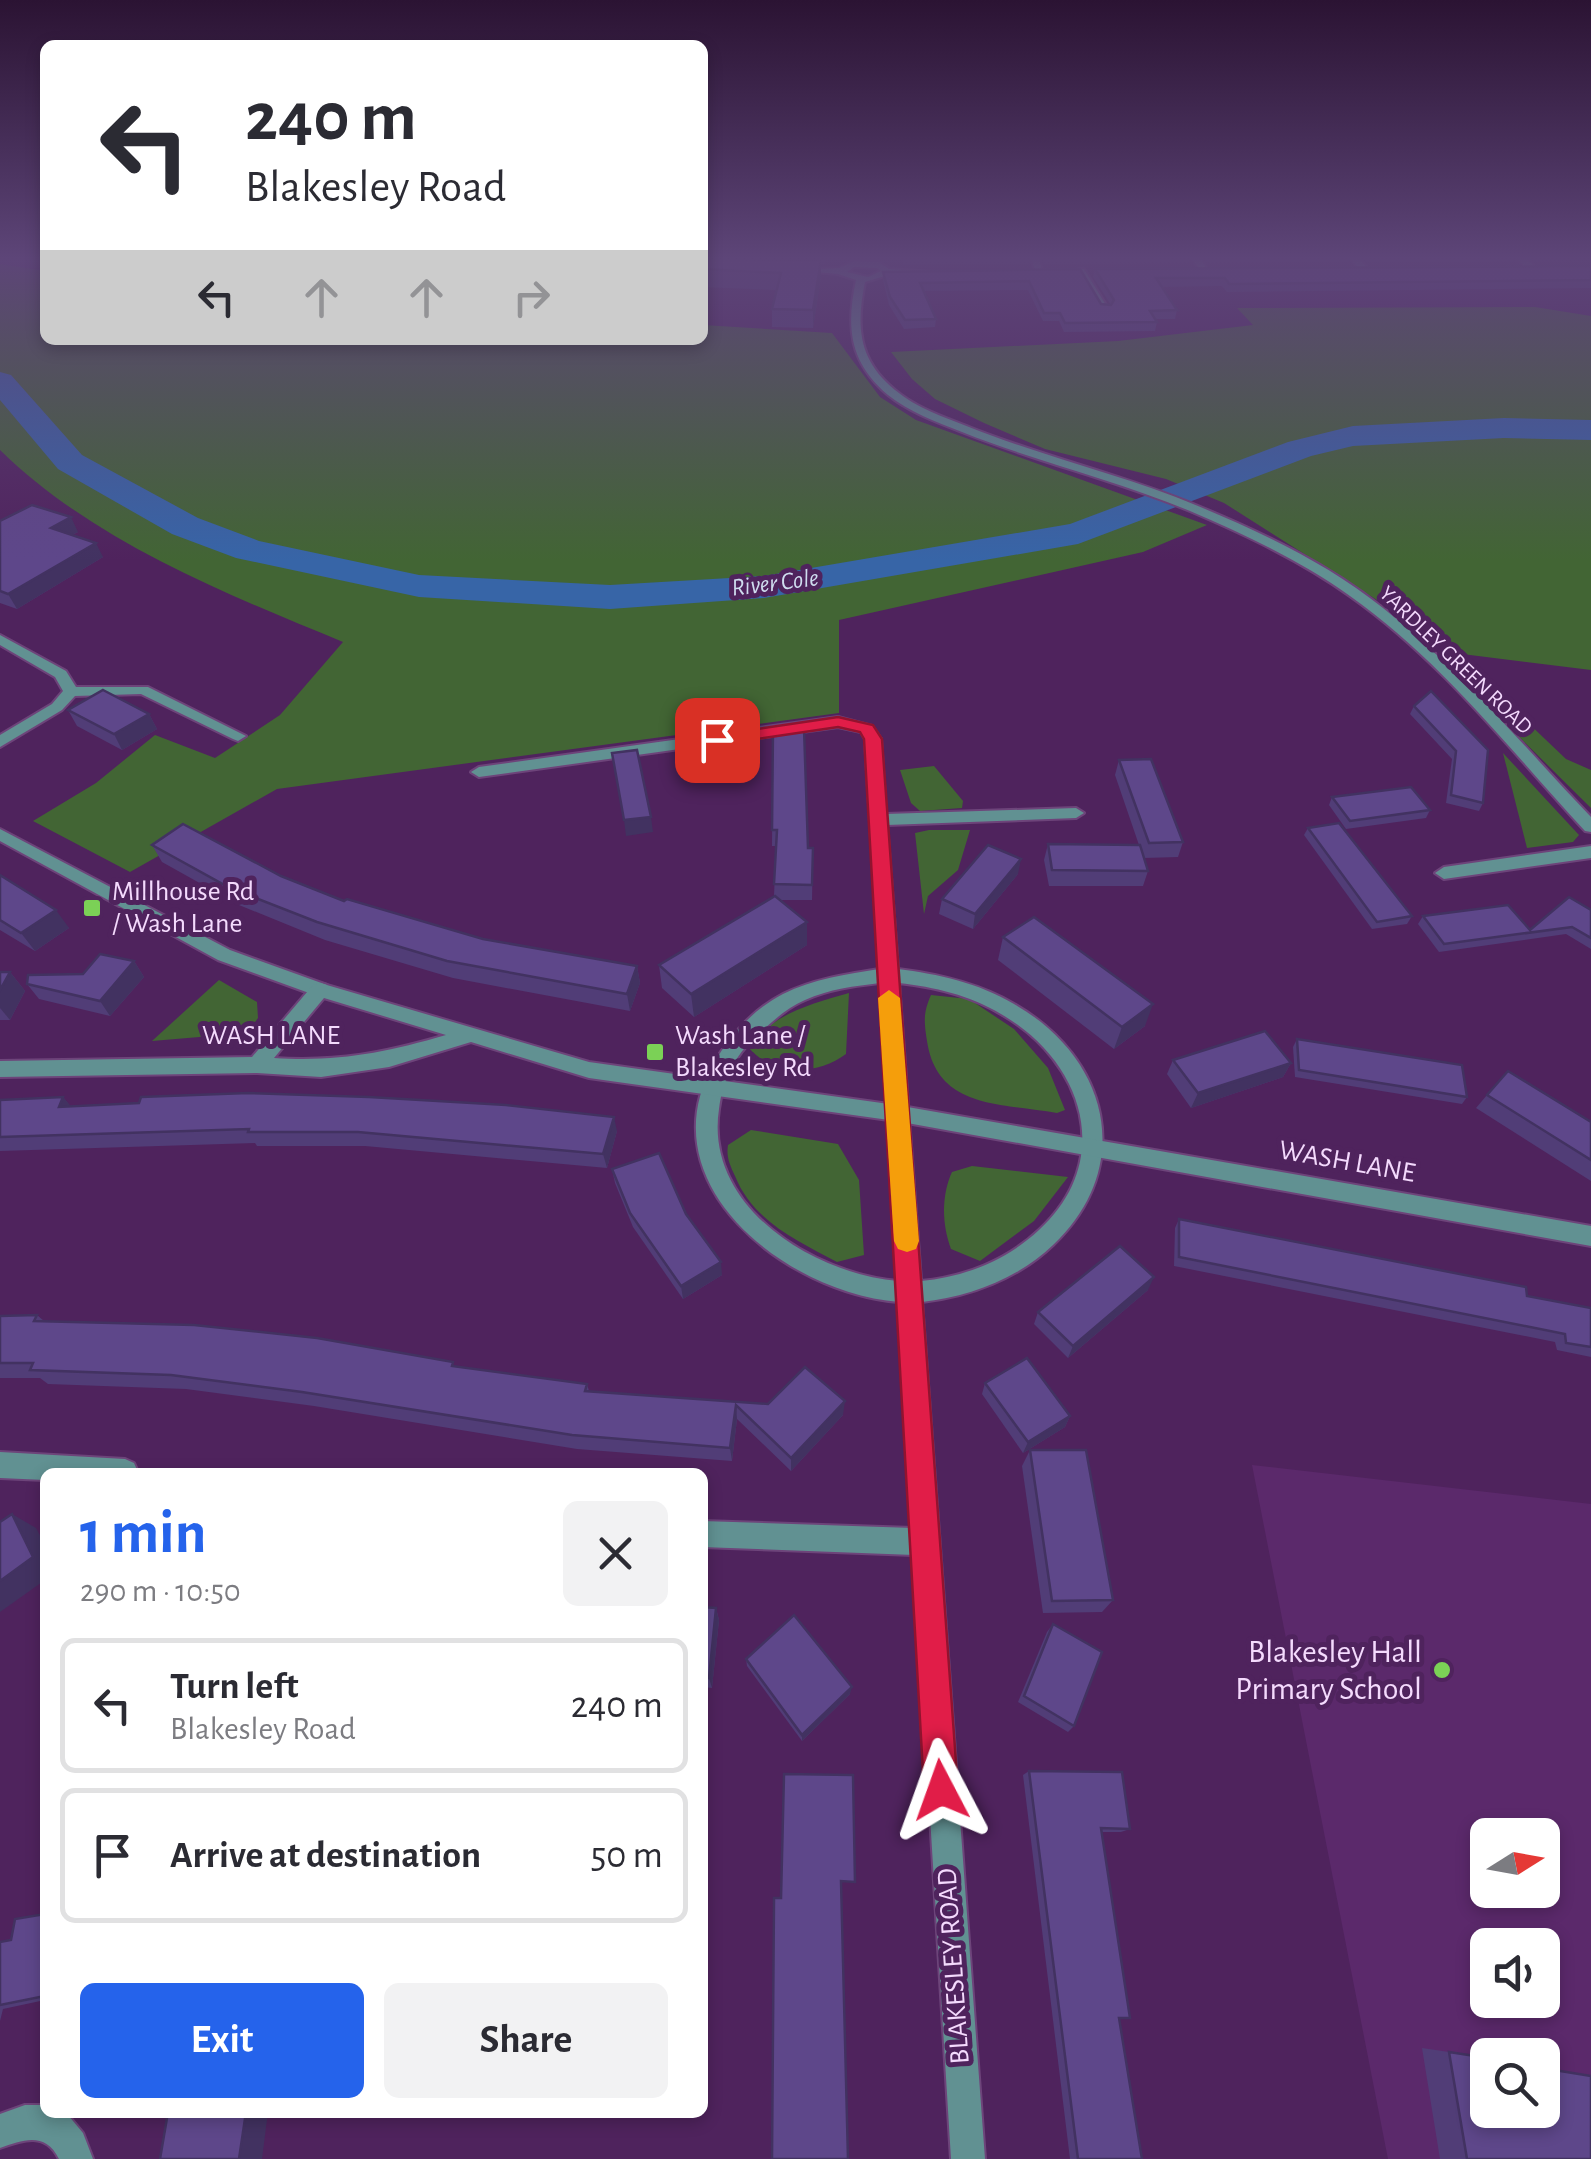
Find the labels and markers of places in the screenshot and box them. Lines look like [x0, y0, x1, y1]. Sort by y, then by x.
pin [675, 698, 760, 783]
place label: Millhouse Rd / Wash Lane [112, 878, 254, 938]
marker: Millhouse Rd / Wash Lane [81, 897, 103, 919]
place label: Wash Lane / Blakesley Rd [675, 1022, 811, 1082]
marker: Wash Lane / Blakesley Rd [644, 1041, 666, 1063]
place label: Blakesley Hall Primary School [1235, 1636, 1422, 1705]
marker: Blakesley Hall Primary School [1431, 1659, 1453, 1681]

